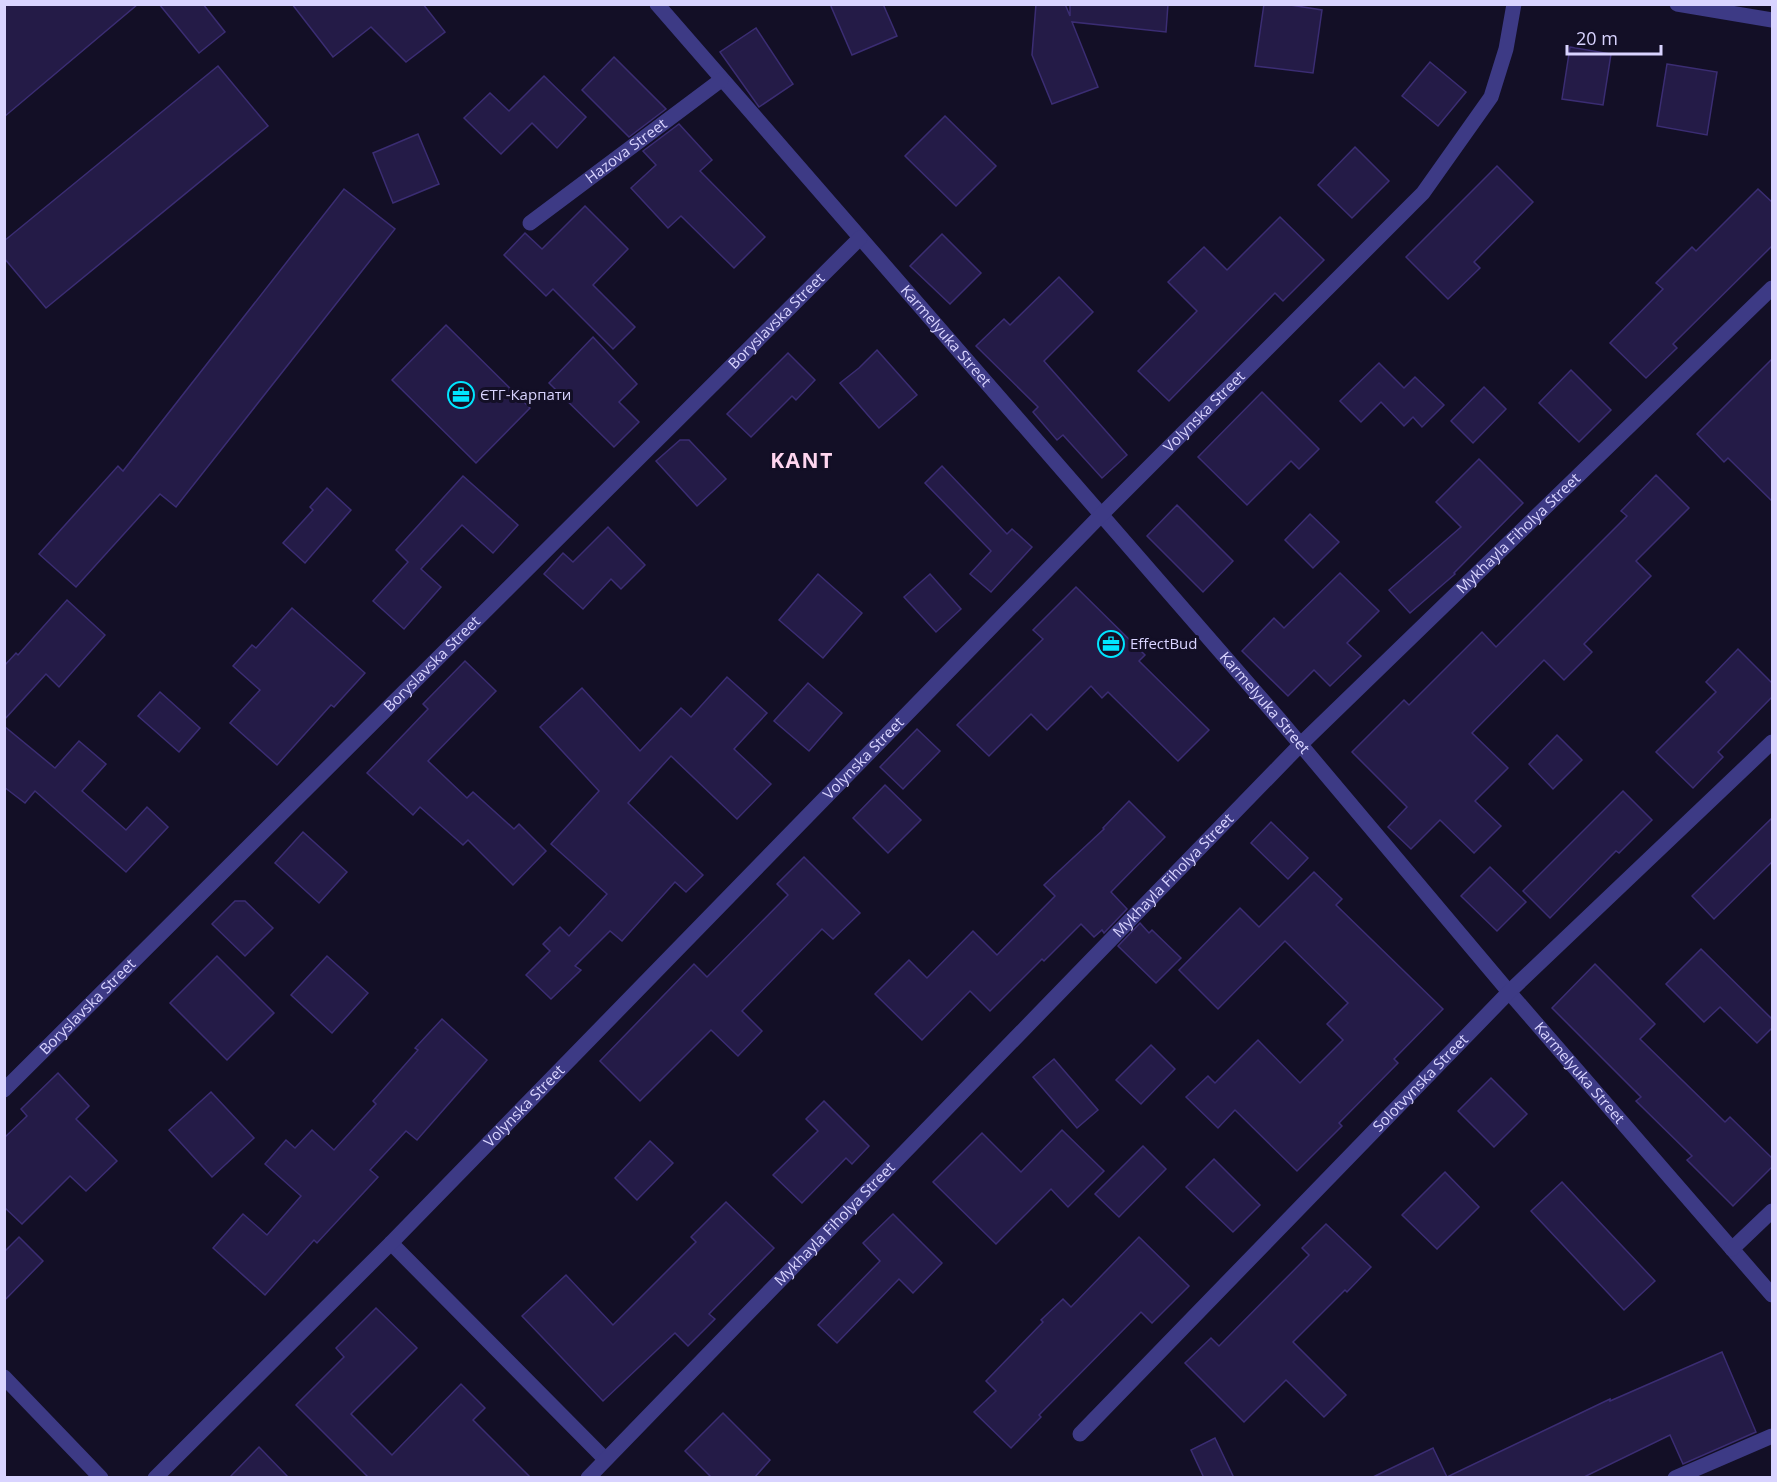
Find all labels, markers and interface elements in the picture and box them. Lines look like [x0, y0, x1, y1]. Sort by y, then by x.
scale bar [1567, 18, 1662, 56]
text: 20 m [1576, 26, 1618, 50]
street label: Hazova Street [581, 113, 670, 187]
street label: Boryslavska Street [723, 268, 828, 373]
street label: Karmelyuka Street [897, 280, 996, 390]
street label: Volynska Street [1158, 366, 1249, 456]
office icon: ЄТГ-Карпати [446, 380, 476, 410]
place label: ЄТГ-Карпати [480, 384, 571, 404]
district label: KANT [770, 446, 834, 474]
street label: Mykhayla Fiholya Street [1451, 468, 1584, 597]
street label: Boryslavska Street [379, 611, 484, 716]
office icon: EffectBud [1096, 629, 1126, 659]
place label: EffectBud [1130, 633, 1197, 653]
street label: Karmelyuka Street [1216, 647, 1315, 757]
street label: Volynska Street [818, 712, 908, 803]
street label: Mykhayla Fiholya Street [1108, 809, 1237, 941]
street label: Boryslavska Street [34, 954, 140, 1058]
street label: Karmelyuka Street [1530, 1017, 1630, 1128]
street label: Solotvynska Street [1368, 1029, 1472, 1136]
street label: Volynska Street [479, 1060, 568, 1151]
street label: Mykhayla Fiholya Street [769, 1157, 899, 1290]

